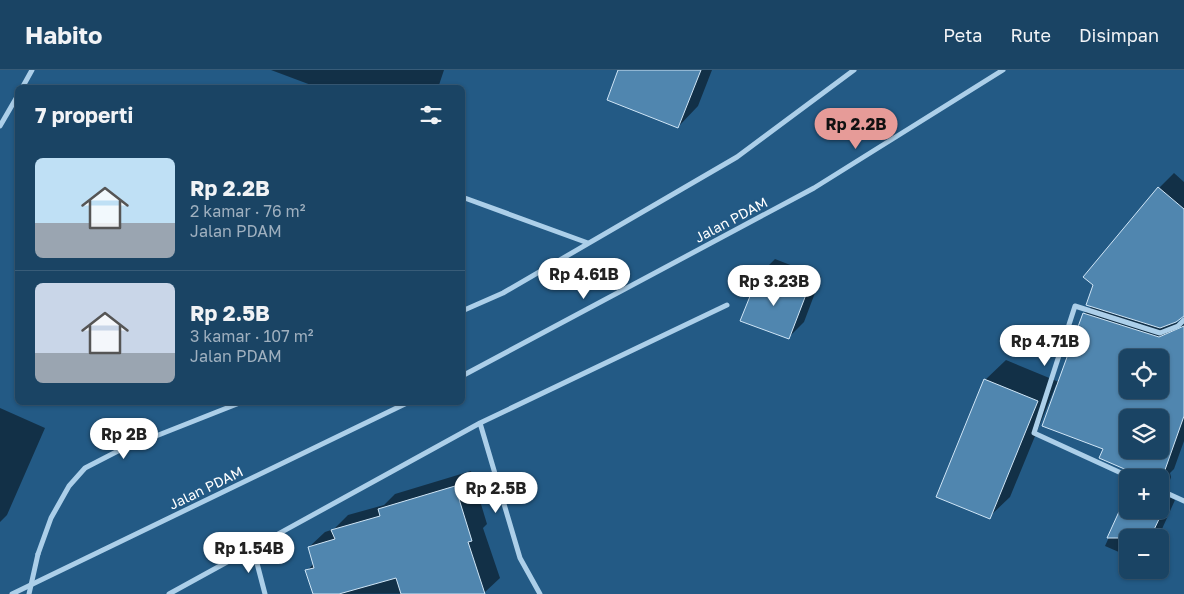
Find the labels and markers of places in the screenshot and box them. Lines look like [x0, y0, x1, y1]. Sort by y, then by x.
pin: Rp 2.2B [810, 108, 902, 150]
pin: Rp 4.61B [532, 258, 636, 300]
pin: Rp 3.23B [722, 264, 826, 307]
pin: Rp 4.71B [993, 324, 1097, 367]
pin: Rp 2B [89, 418, 159, 460]
pin: Rp 2.5B [450, 472, 542, 514]
pin: Rp 1.54B [197, 532, 301, 574]

